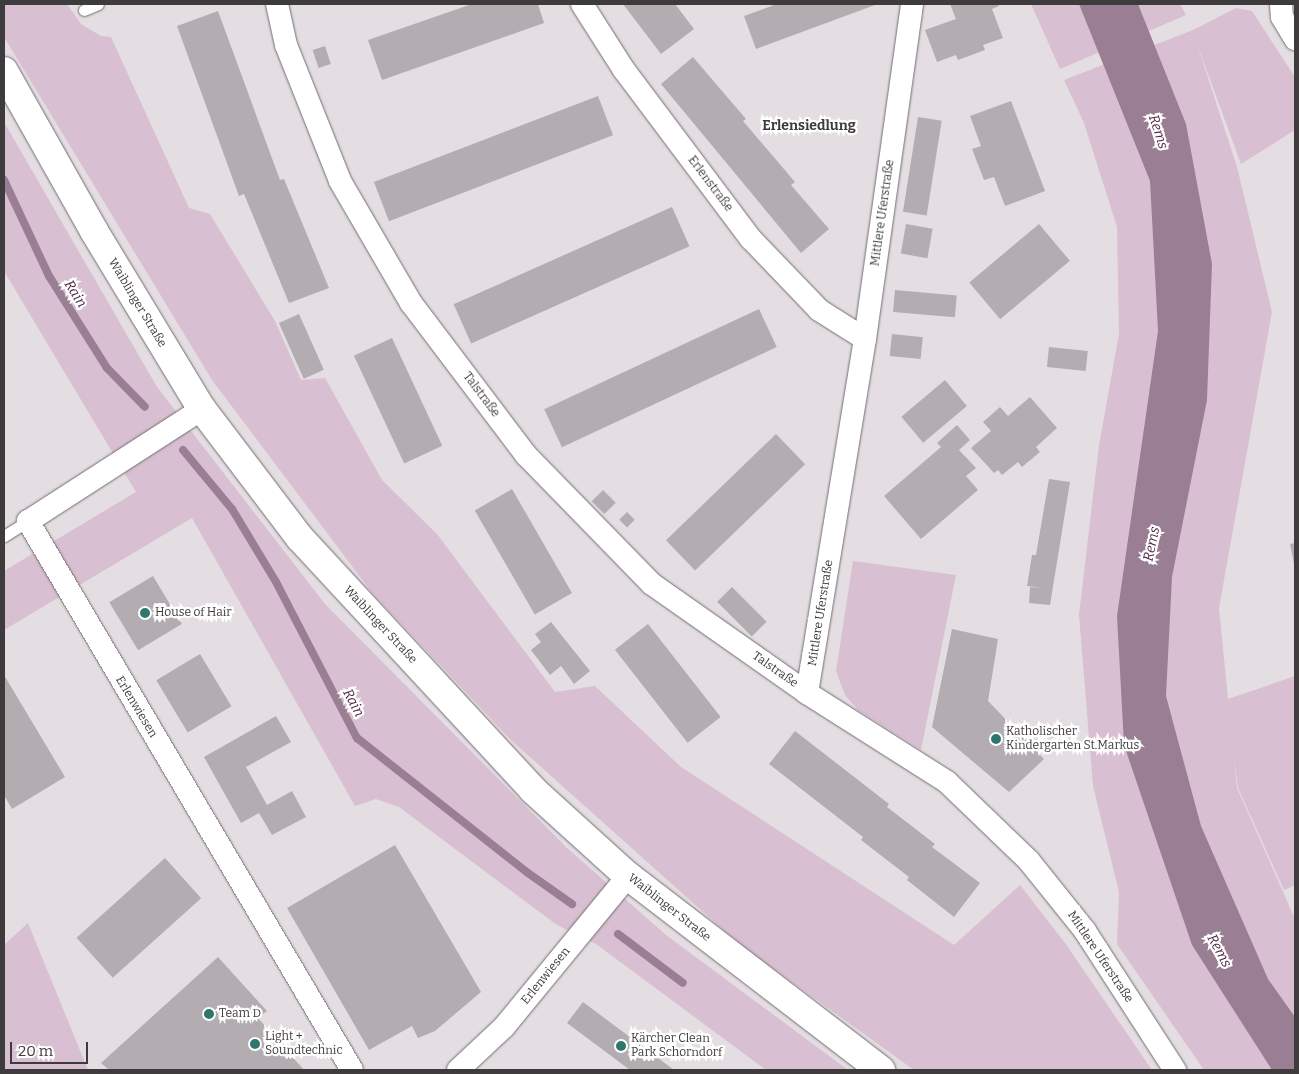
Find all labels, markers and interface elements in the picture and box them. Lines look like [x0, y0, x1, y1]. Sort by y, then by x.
water label: Rems [1145, 113, 1171, 151]
district label: Erlensiedlung [762, 118, 856, 134]
street label: Erlenstraße [684, 153, 736, 215]
street label: Mittlere Uferstraße [868, 159, 898, 267]
street label: Waiblinger Straße [105, 256, 169, 350]
water label: Rain [60, 277, 90, 311]
street label: Talstraße [460, 370, 502, 420]
water label: Rems [1140, 525, 1164, 563]
street label: Mittlere Uferstraße [805, 559, 837, 667]
street label: Waiblinger Straße [340, 583, 420, 667]
place label: House of Hair [155, 606, 232, 620]
marker: House of Hair [139, 607, 151, 619]
street label: Talstraße [749, 649, 801, 691]
street label: Erlenwiesen [112, 674, 160, 740]
water label: Rain [339, 686, 367, 720]
place label: Katholischer Kindergarten St.Markus [1006, 725, 1139, 753]
marker: Katholischer Kindergarten St.Markus [990, 733, 1002, 745]
street label: Waiblinger Straße [625, 871, 713, 945]
street label: Mittlere Uferstraße [1064, 908, 1136, 1006]
water label: Rems [1203, 932, 1235, 970]
street label: Erlenwiesen [519, 945, 573, 1007]
place label: Team D [219, 1007, 261, 1021]
marker: Team D [203, 1008, 215, 1020]
place label: Light + Soundtechnic [265, 1030, 343, 1058]
scale bar [12, 1032, 90, 1064]
place label: Kärcher Clean Park Schorndorf [631, 1032, 722, 1060]
marker: Light + Soundtechnic [249, 1038, 261, 1050]
marker: Kärcher Clean Park Schorndorf [615, 1040, 627, 1052]
text: 20 m [18, 1042, 53, 1060]

